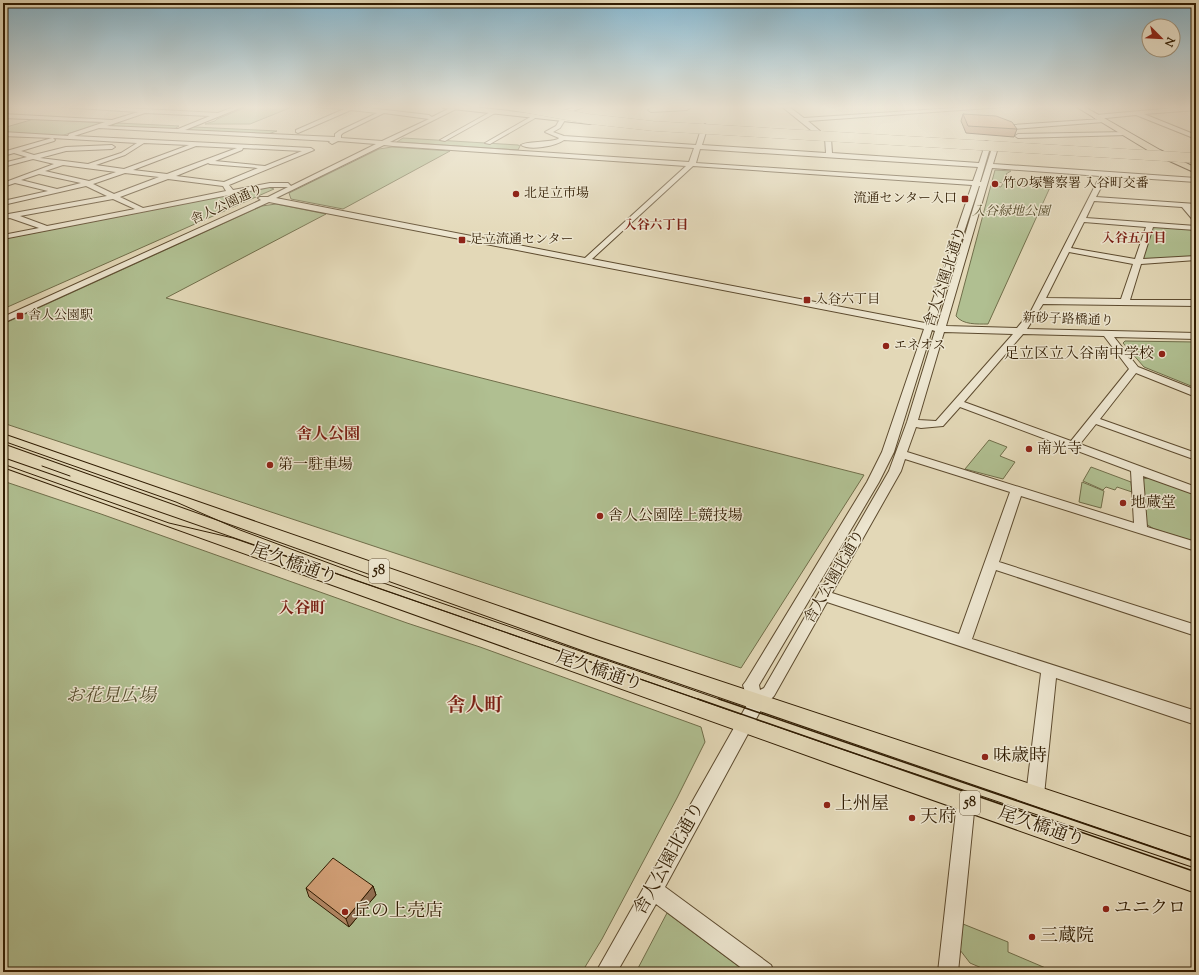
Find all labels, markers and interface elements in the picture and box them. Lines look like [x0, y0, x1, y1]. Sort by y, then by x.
north arrow [1141, 18, 1181, 58]
text: N [1160, 33, 1179, 49]
place label: 竹の塚警察署 入谷町交番 [1003, 175, 1149, 193]
marker: 竹の塚警察署 入谷町交番 [990, 179, 1000, 189]
street label: 舎人公園通り [188, 180, 266, 230]
place label: 北足立市場 [524, 185, 589, 203]
marker: 北足立市場 [511, 189, 521, 199]
place label: 流通センター入口 [854, 190, 957, 208]
marker: 流通センター入口 [960, 194, 970, 204]
park label: 入谷緑地公園 [972, 203, 1052, 221]
district label: 入谷六丁目 [623, 217, 689, 235]
street label: 舎人公園北通り [920, 224, 972, 330]
district label: 入谷五丁目 [1101, 230, 1167, 248]
place label: 足立流通センター [470, 231, 573, 249]
marker: 足立流通センター [457, 235, 467, 245]
place label: 入谷六丁目 [815, 291, 880, 309]
marker: 入谷六丁目 [802, 295, 812, 305]
place label: 舎人公園駅 [28, 307, 93, 325]
street label: 新砂子路橋通り [1022, 309, 1114, 331]
marker: 舎人公園駅 [15, 311, 25, 321]
place label: エネオス [894, 337, 946, 355]
marker: エネオス [881, 341, 891, 351]
place label: 足立区立入谷南中学校 [1004, 344, 1154, 365]
marker: 足立区立入谷南中学校 [1157, 349, 1167, 359]
district label: 舎人公園 [296, 424, 360, 447]
place label: 南光寺 [1037, 439, 1082, 460]
marker: 南光寺 [1024, 444, 1034, 454]
place label: 第一駐車場 [278, 455, 353, 476]
marker: 第一駐車場 [265, 460, 275, 470]
place label: 地蔵堂 [1131, 493, 1176, 514]
marker: 地蔵堂 [1118, 498, 1128, 508]
place label: 舎人公園陸上競技場 [608, 506, 743, 527]
marker: 舎人公園陸上競技場 [595, 511, 605, 521]
street label: 舎人公園北通り [800, 526, 870, 628]
street label: 尾久橋通り [247, 537, 341, 593]
road number: 58 [369, 559, 389, 583]
district label: 入谷町 [278, 598, 326, 621]
street label: 尾久橋通り [552, 645, 646, 699]
park label: お花見広場 [66, 684, 158, 710]
district label: 舎人町 [446, 693, 504, 720]
place label: 味歳時 [993, 744, 1047, 770]
marker: 味歳時 [980, 752, 990, 762]
road number: 58 [960, 791, 980, 815]
place label: 上州屋 [835, 792, 889, 818]
street label: 舎人公園北通り [628, 798, 712, 920]
marker: 上州屋 [822, 800, 832, 810]
street label: 尾久橋通り [994, 801, 1088, 855]
place label: 天府 [920, 805, 956, 831]
marker: 天府 [907, 813, 917, 823]
place label: ユニクロ [1114, 896, 1186, 922]
place label: 丘の上売店 [353, 899, 443, 925]
marker: ユニクロ [1101, 904, 1111, 914]
marker: 丘の上売店 [340, 907, 350, 917]
place label: 三蔵院 [1040, 924, 1094, 950]
marker: 三蔵院 [1027, 932, 1037, 942]

